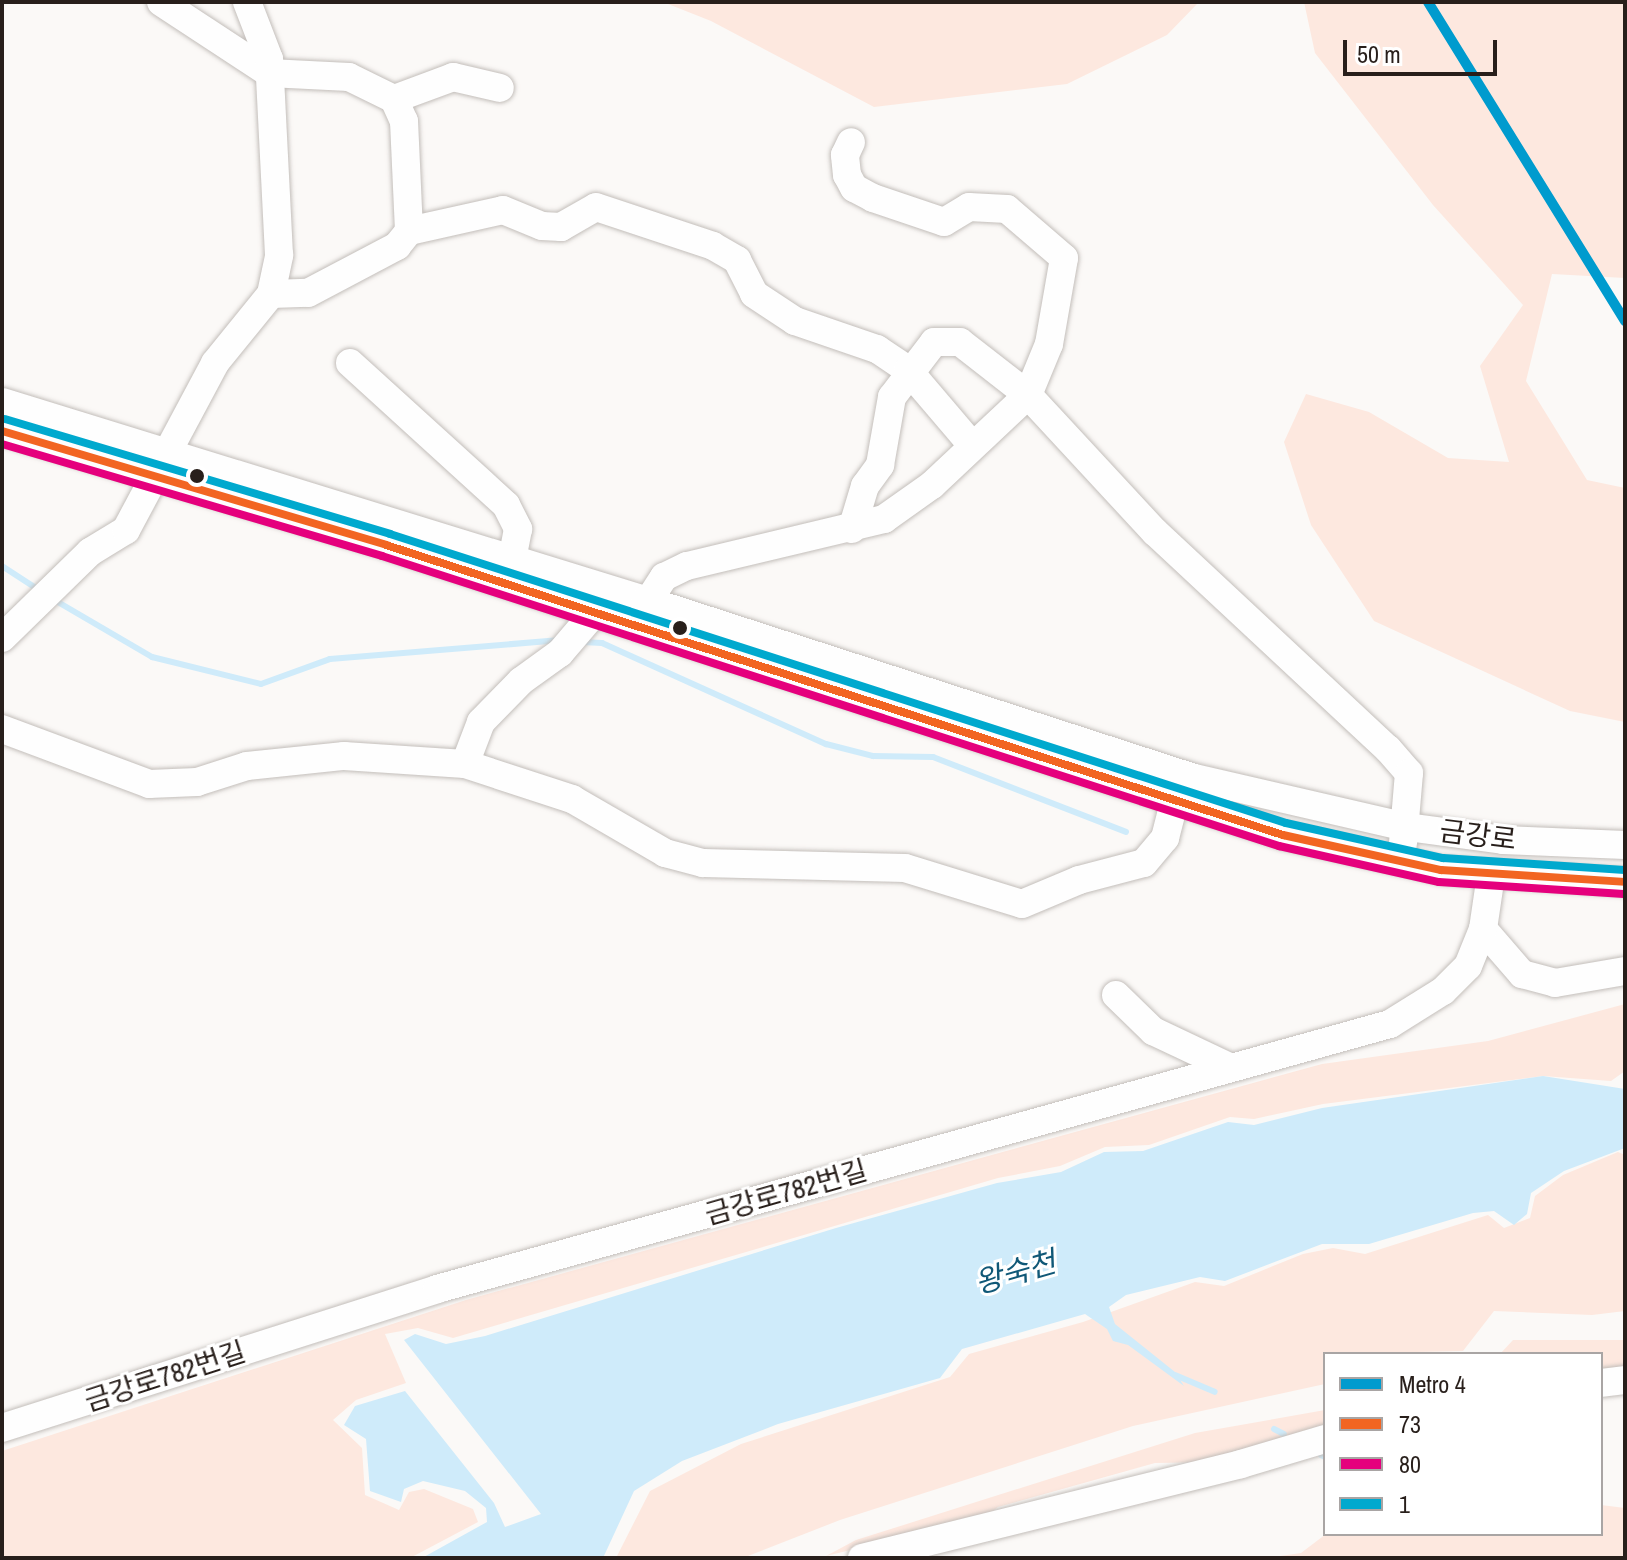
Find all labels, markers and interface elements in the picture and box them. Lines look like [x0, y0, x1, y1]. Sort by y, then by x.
scale bar [1347, 24, 1501, 74]
text: 50 m [1357, 38, 1401, 70]
unlabelled marker [189, 468, 205, 484]
unlabelled marker [672, 620, 688, 636]
street label: 금강로 [1438, 814, 1518, 856]
street label: 금강로782번길 [701, 1153, 871, 1231]
water label: 왕숙천 [970, 1243, 1060, 1301]
street label: 금강로782번길 [80, 1334, 250, 1418]
legend [1323, 1352, 1603, 1536]
text: Metro 4 [1399, 1368, 1466, 1400]
text: 73 [1399, 1408, 1421, 1440]
text: 80 [1399, 1448, 1421, 1480]
text: 1 [1399, 1488, 1410, 1520]

